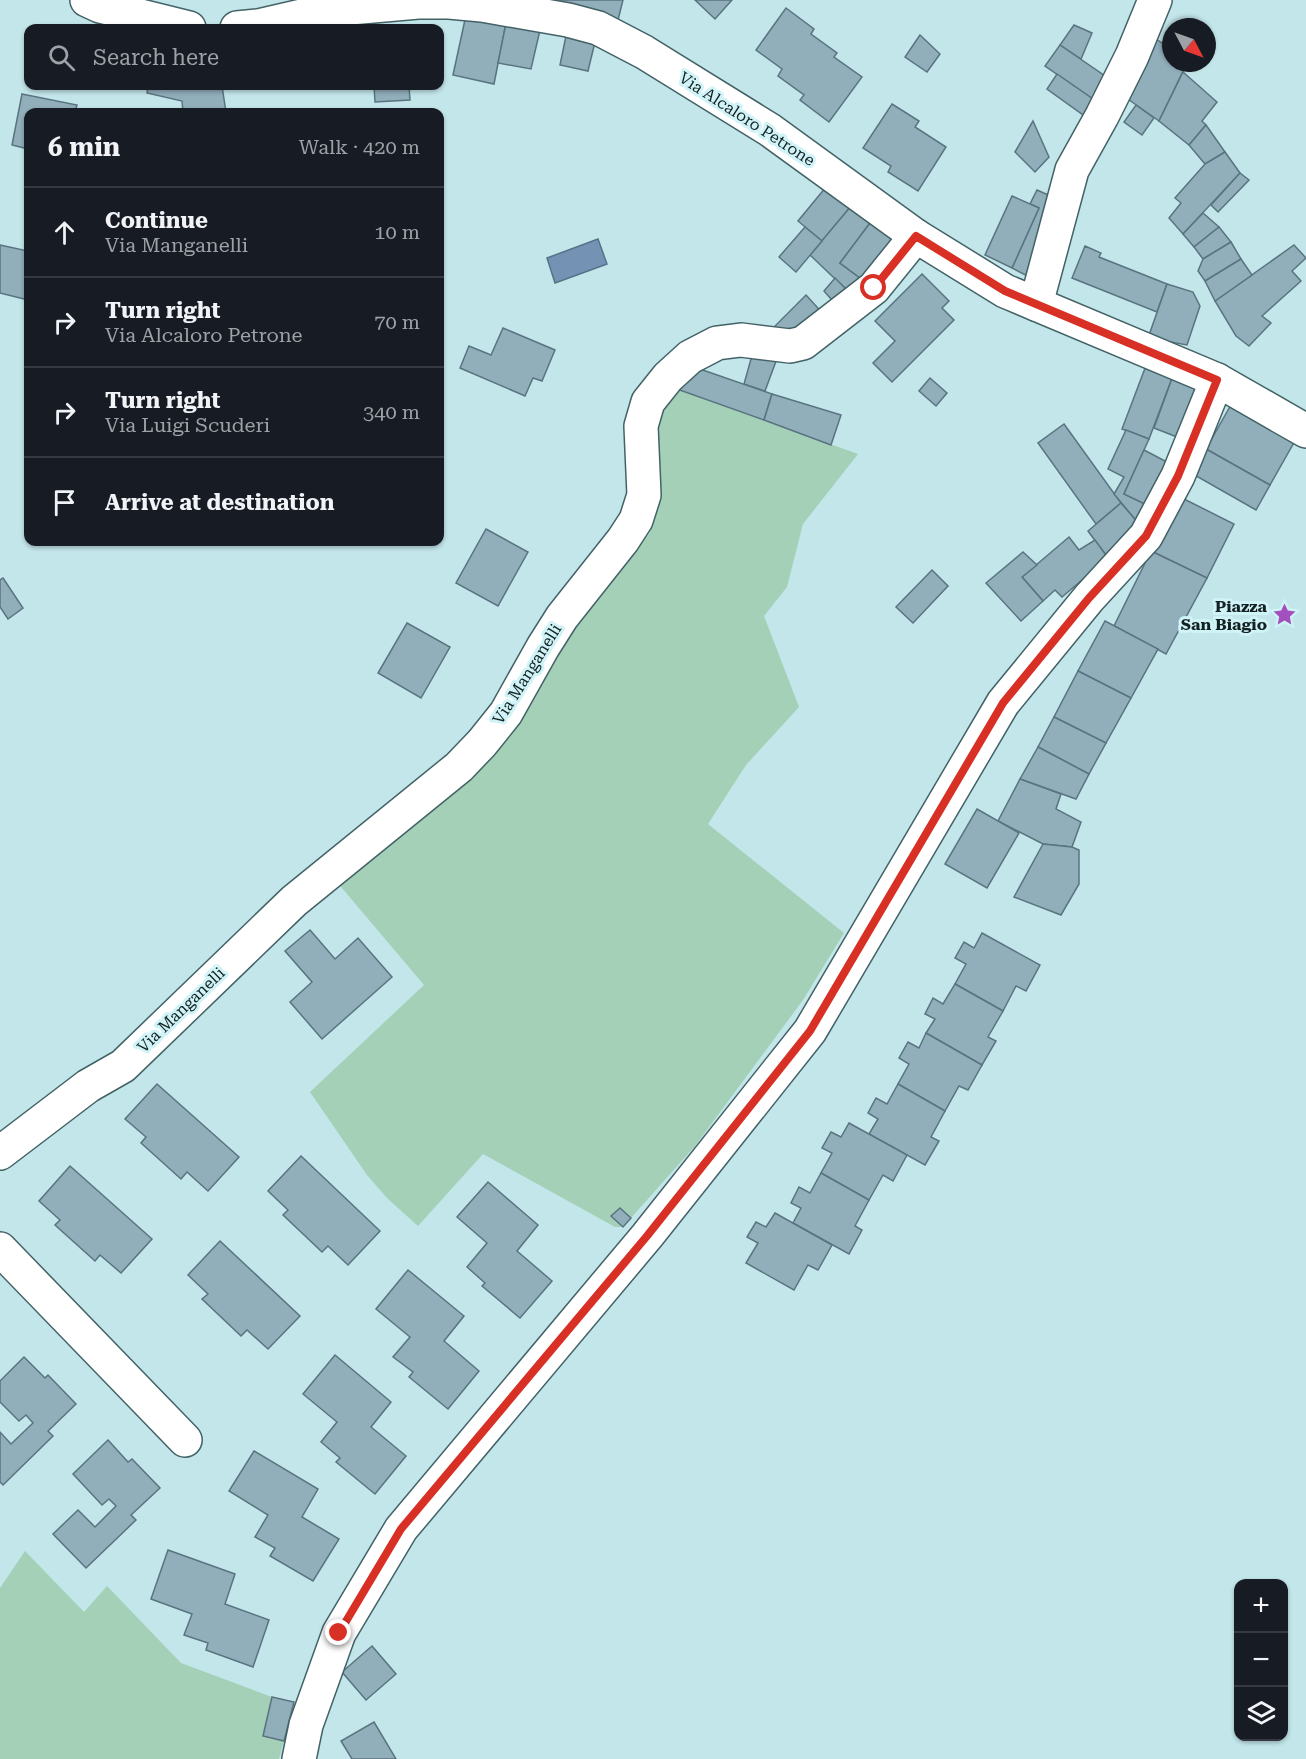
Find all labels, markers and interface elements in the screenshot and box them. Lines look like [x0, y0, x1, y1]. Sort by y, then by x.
north arrow [1162, 18, 1216, 72]
search box [24, 24, 444, 90]
icon: search [45, 41, 78, 74]
text: Search here [93, 45, 219, 70]
street label: Via Alcaloro Petrone [676, 68, 819, 170]
text: 6 min [48, 132, 120, 162]
text: Walk · 420 m [299, 135, 420, 159]
text: Continue [105, 208, 208, 233]
icon: ahead [48, 216, 81, 249]
text: 10 m [374, 220, 420, 244]
text: Via Manganelli [105, 233, 248, 257]
route start [860, 274, 886, 300]
text: Turn right [105, 298, 220, 323]
icon: right [48, 306, 81, 339]
text: 70 m [374, 310, 420, 334]
text: Via Alcaloro Petrone [105, 323, 303, 347]
text: Turn right [105, 388, 220, 413]
icon: right [48, 396, 81, 429]
text: 340 m [363, 400, 420, 424]
text: Via Luigi Scuderi [105, 413, 270, 437]
icon: arrive [48, 486, 81, 519]
text: Arrive at destination [105, 490, 334, 515]
place label: Piazza San Biagio [1181, 597, 1268, 634]
place icon: Piazza San Biagio [1272, 602, 1298, 628]
street label: Via Manganelli [489, 620, 565, 728]
street label: Via Manganelli [133, 963, 229, 1057]
map controls [1234, 1579, 1288, 1741]
button: + [1234, 1579, 1288, 1633]
route end [325, 1619, 351, 1645]
button: − [1234, 1633, 1288, 1687]
button: layers [1234, 1687, 1288, 1741]

